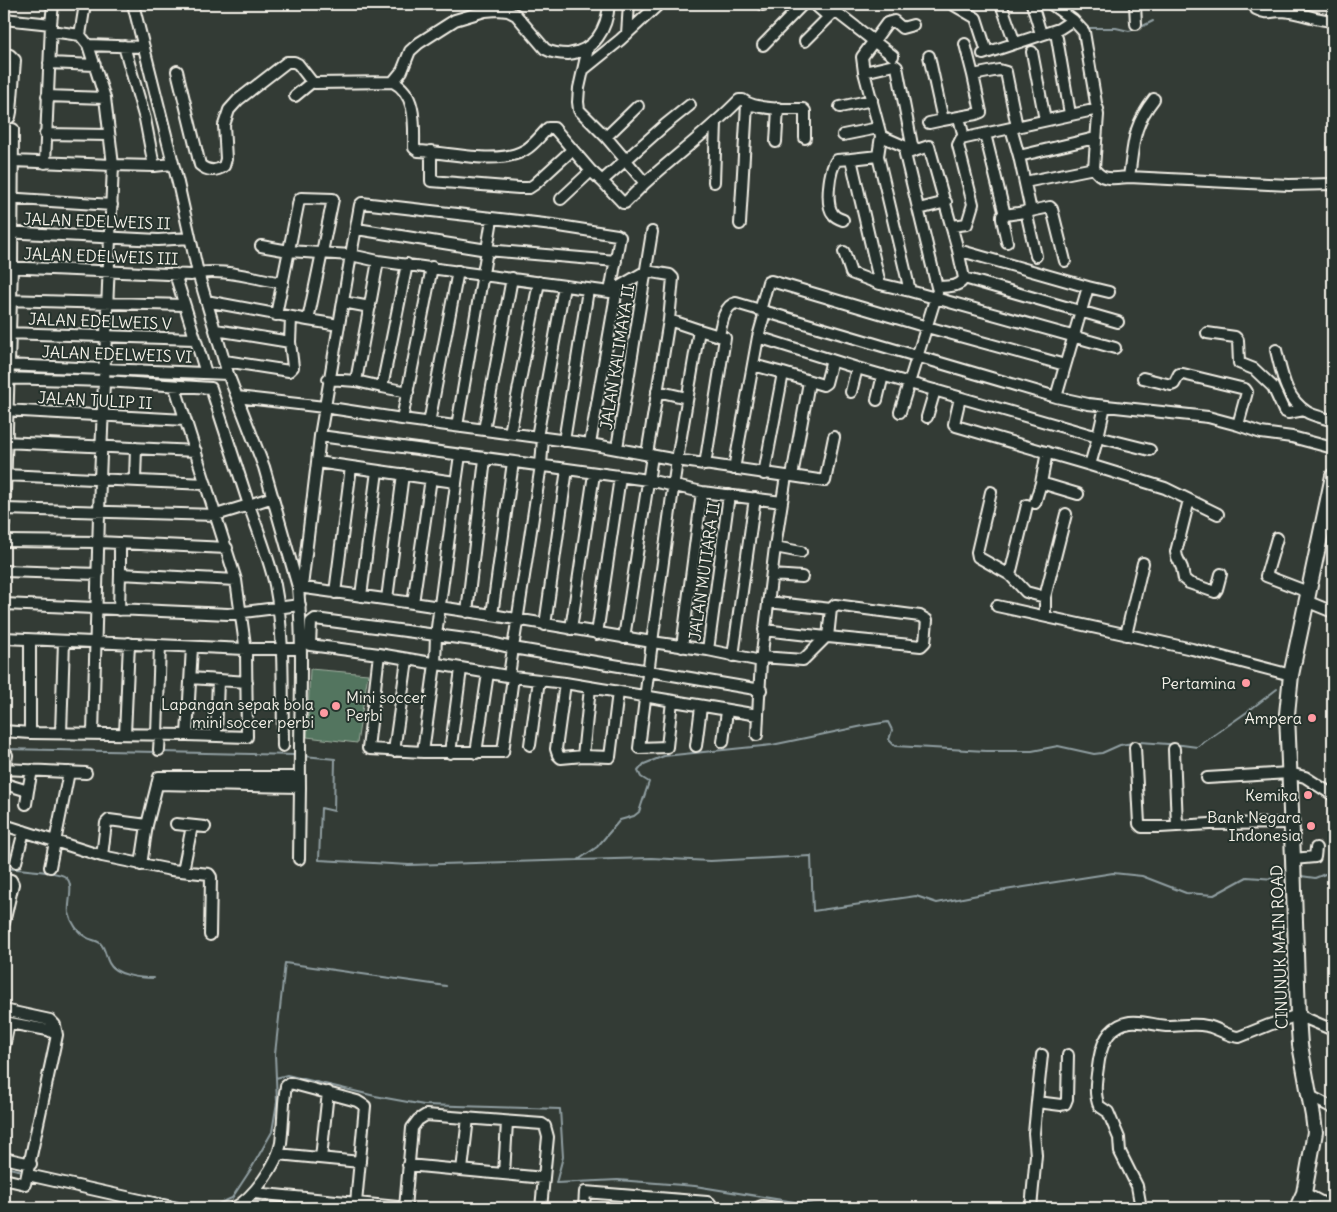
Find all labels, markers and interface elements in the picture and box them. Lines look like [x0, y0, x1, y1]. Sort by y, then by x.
street label: JALAN EDELWEIS II [23, 208, 171, 234]
street label: JALAN EDELWEIS III [23, 243, 179, 269]
street label: JALAN KALIMAYA II [596, 283, 638, 431]
street label: JALAN EDELWEIS V [28, 308, 172, 334]
street label: JALAN EDELWEIS VI [41, 341, 193, 367]
street label: JALAN TULIP II [37, 387, 153, 413]
street label: JALAN MUTIARA II [684, 500, 724, 642]
place label: Pertamina [1161, 673, 1236, 693]
marker: Pertamina [1240, 677, 1252, 689]
place label: Mini soccer Perbi [346, 687, 427, 725]
place label: Lapangan sepak bola mini soccer perbi [161, 694, 314, 732]
marker: Mini soccer Perbi [330, 700, 342, 712]
marker: Lapangan sepak bola mini soccer perbi [318, 707, 330, 719]
place label: Ampera [1244, 708, 1302, 728]
marker: Ampera [1306, 712, 1318, 724]
place label: Kemika [1245, 785, 1298, 805]
marker: Kemika [1302, 789, 1314, 801]
place label: Bank Negara Indonesia [1207, 807, 1301, 845]
marker: Bank Negara Indonesia [1305, 820, 1317, 832]
street label: CINUNUK MAIN ROAD [1266, 865, 1292, 1029]

